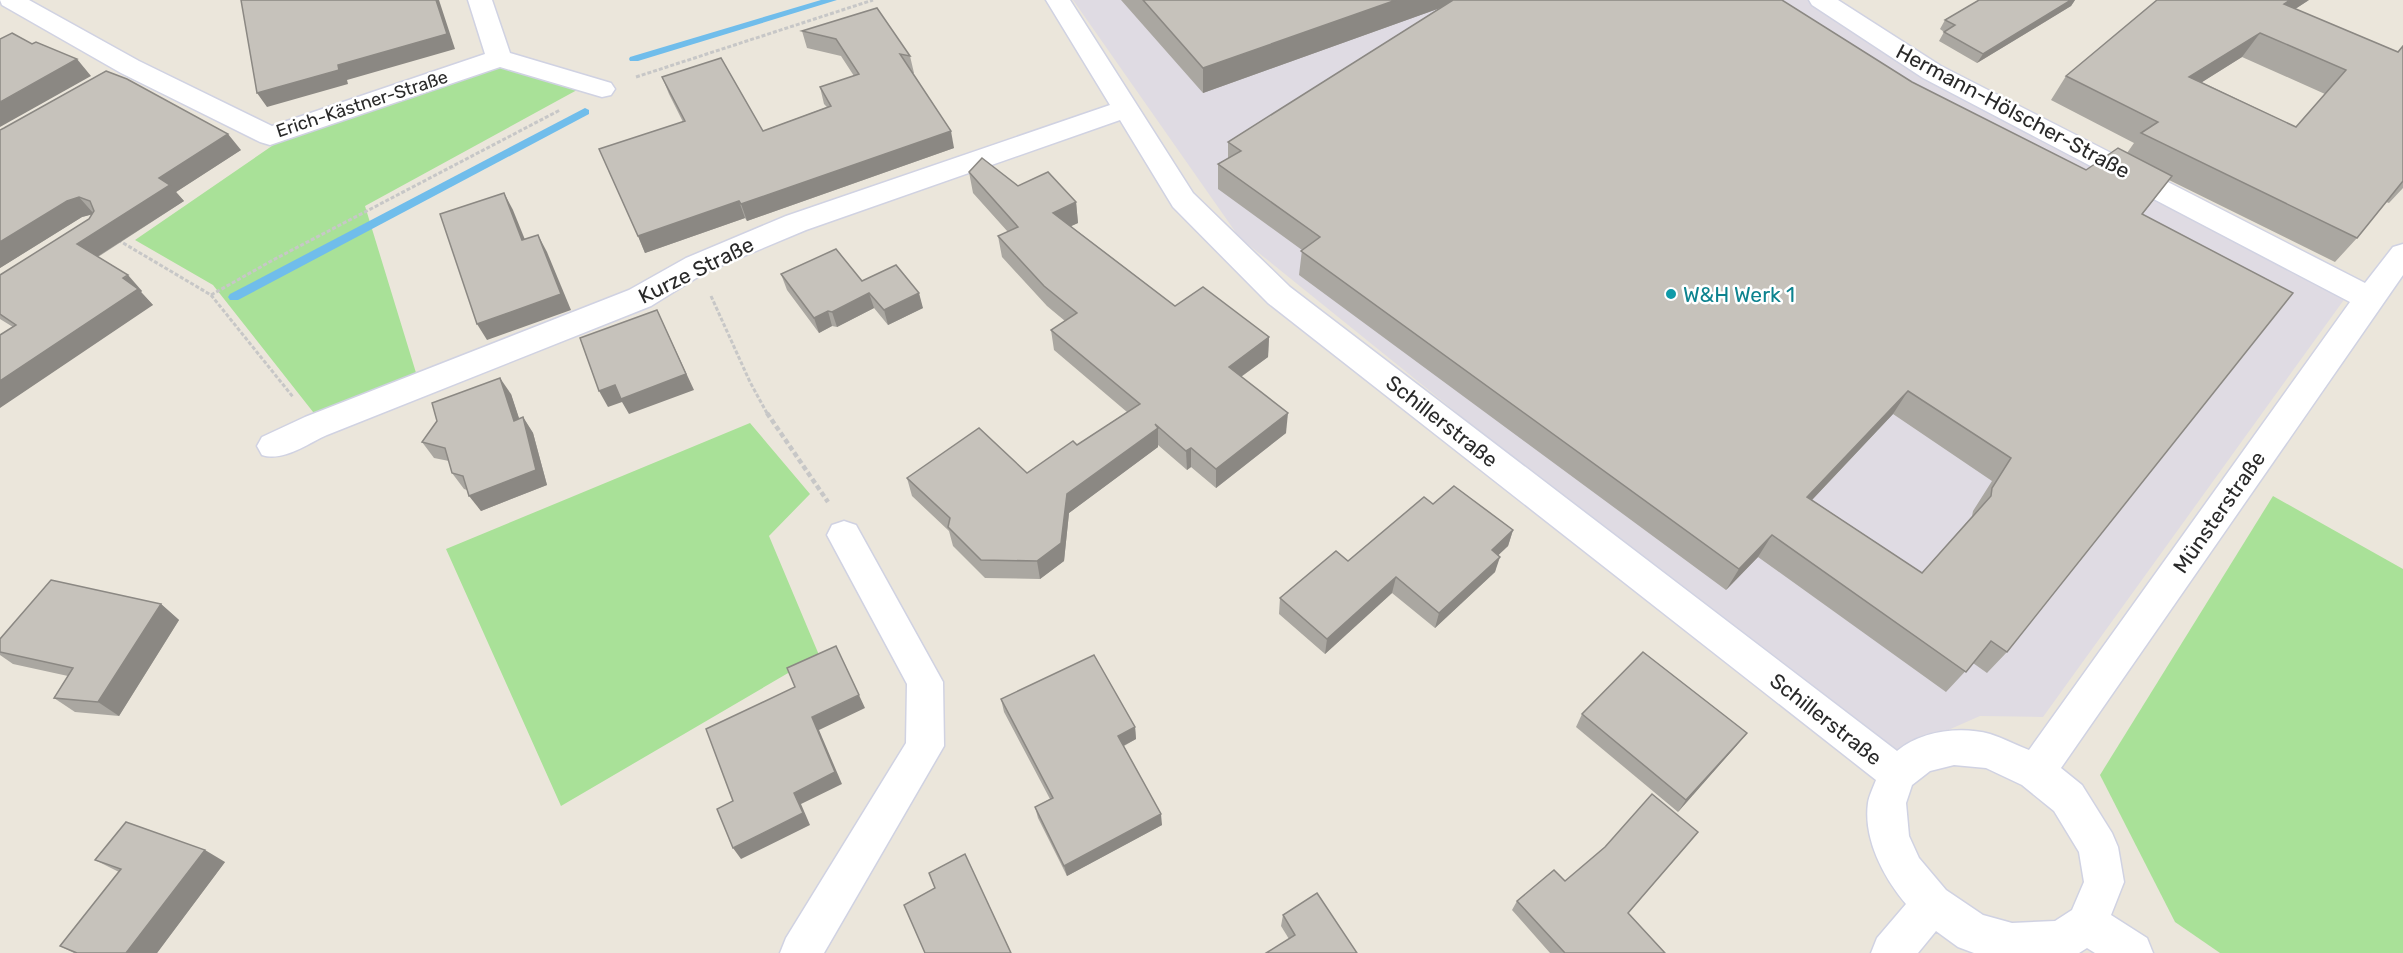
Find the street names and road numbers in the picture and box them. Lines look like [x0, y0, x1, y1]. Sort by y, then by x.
street label: Hermann-Hölscher-Straße [1892, 39, 2134, 183]
street label: Erich-Kästner-Straße [273, 66, 451, 142]
street label: Kurze Straße [634, 231, 758, 309]
street label: Schillerstraße [1381, 370, 1503, 472]
street label: Münsterstraße [2168, 446, 2270, 578]
street label: Schillerstraße [1765, 668, 1887, 770]

